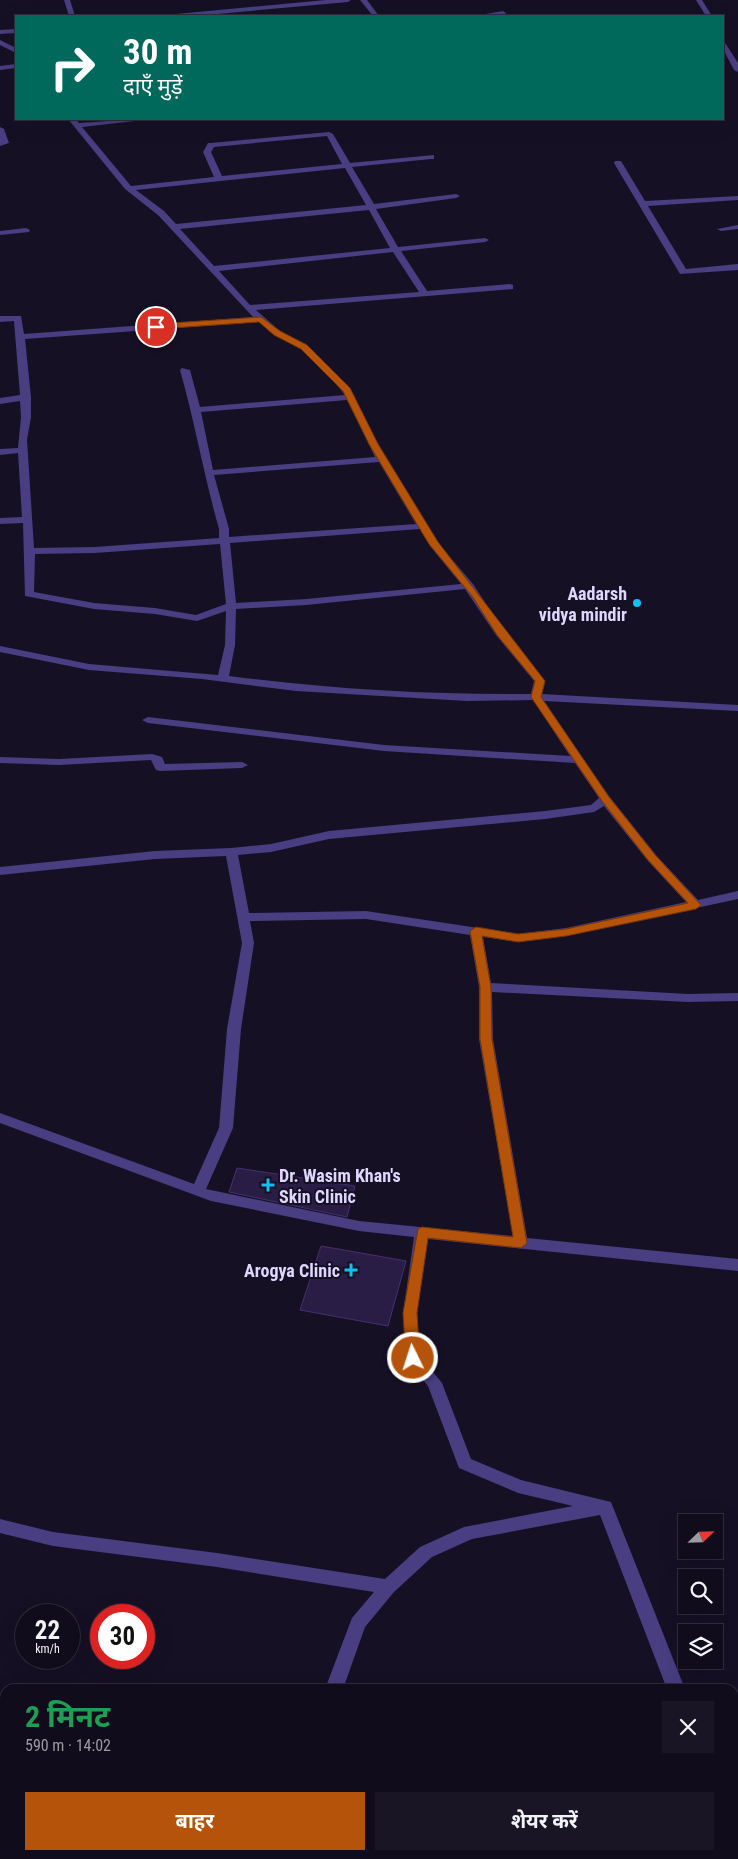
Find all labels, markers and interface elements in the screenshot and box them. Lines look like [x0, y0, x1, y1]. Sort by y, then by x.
text: 30 m [123, 32, 192, 73]
icon: right [40, 35, 105, 100]
text: दाएँ मुड़ें [123, 74, 183, 99]
pin [135, 306, 177, 348]
icon: arrive [142, 313, 170, 341]
place label: Aadarsh vidya mindir [539, 583, 627, 625]
marker: Aadarsh vidya mindir [631, 597, 643, 609]
place label: Dr. Wasim Khan's Skin Clinic [279, 1165, 401, 1207]
marker: Dr. Wasim Khan's Skin Clinic [261, 1178, 275, 1192]
place label: Arogya Clinic [244, 1260, 340, 1281]
marker: Arogya Clinic [344, 1263, 358, 1277]
position arrow [386, 1331, 438, 1383]
north arrow [678, 1514, 722, 1559]
map controls [678, 1514, 723, 1669]
button: search [678, 1569, 723, 1614]
speed limit sign: 30 [90, 1604, 155, 1669]
text: 22 [35, 1616, 60, 1645]
button: layers [678, 1624, 723, 1669]
text: km/h [35, 1642, 60, 1656]
text: 2 मिनट [25, 1699, 110, 1734]
button: close [662, 1701, 714, 1753]
text: 590 m · 14:02 [25, 1736, 111, 1755]
button: बाहर [25, 1792, 365, 1850]
button: शेयर करें [375, 1792, 714, 1850]

